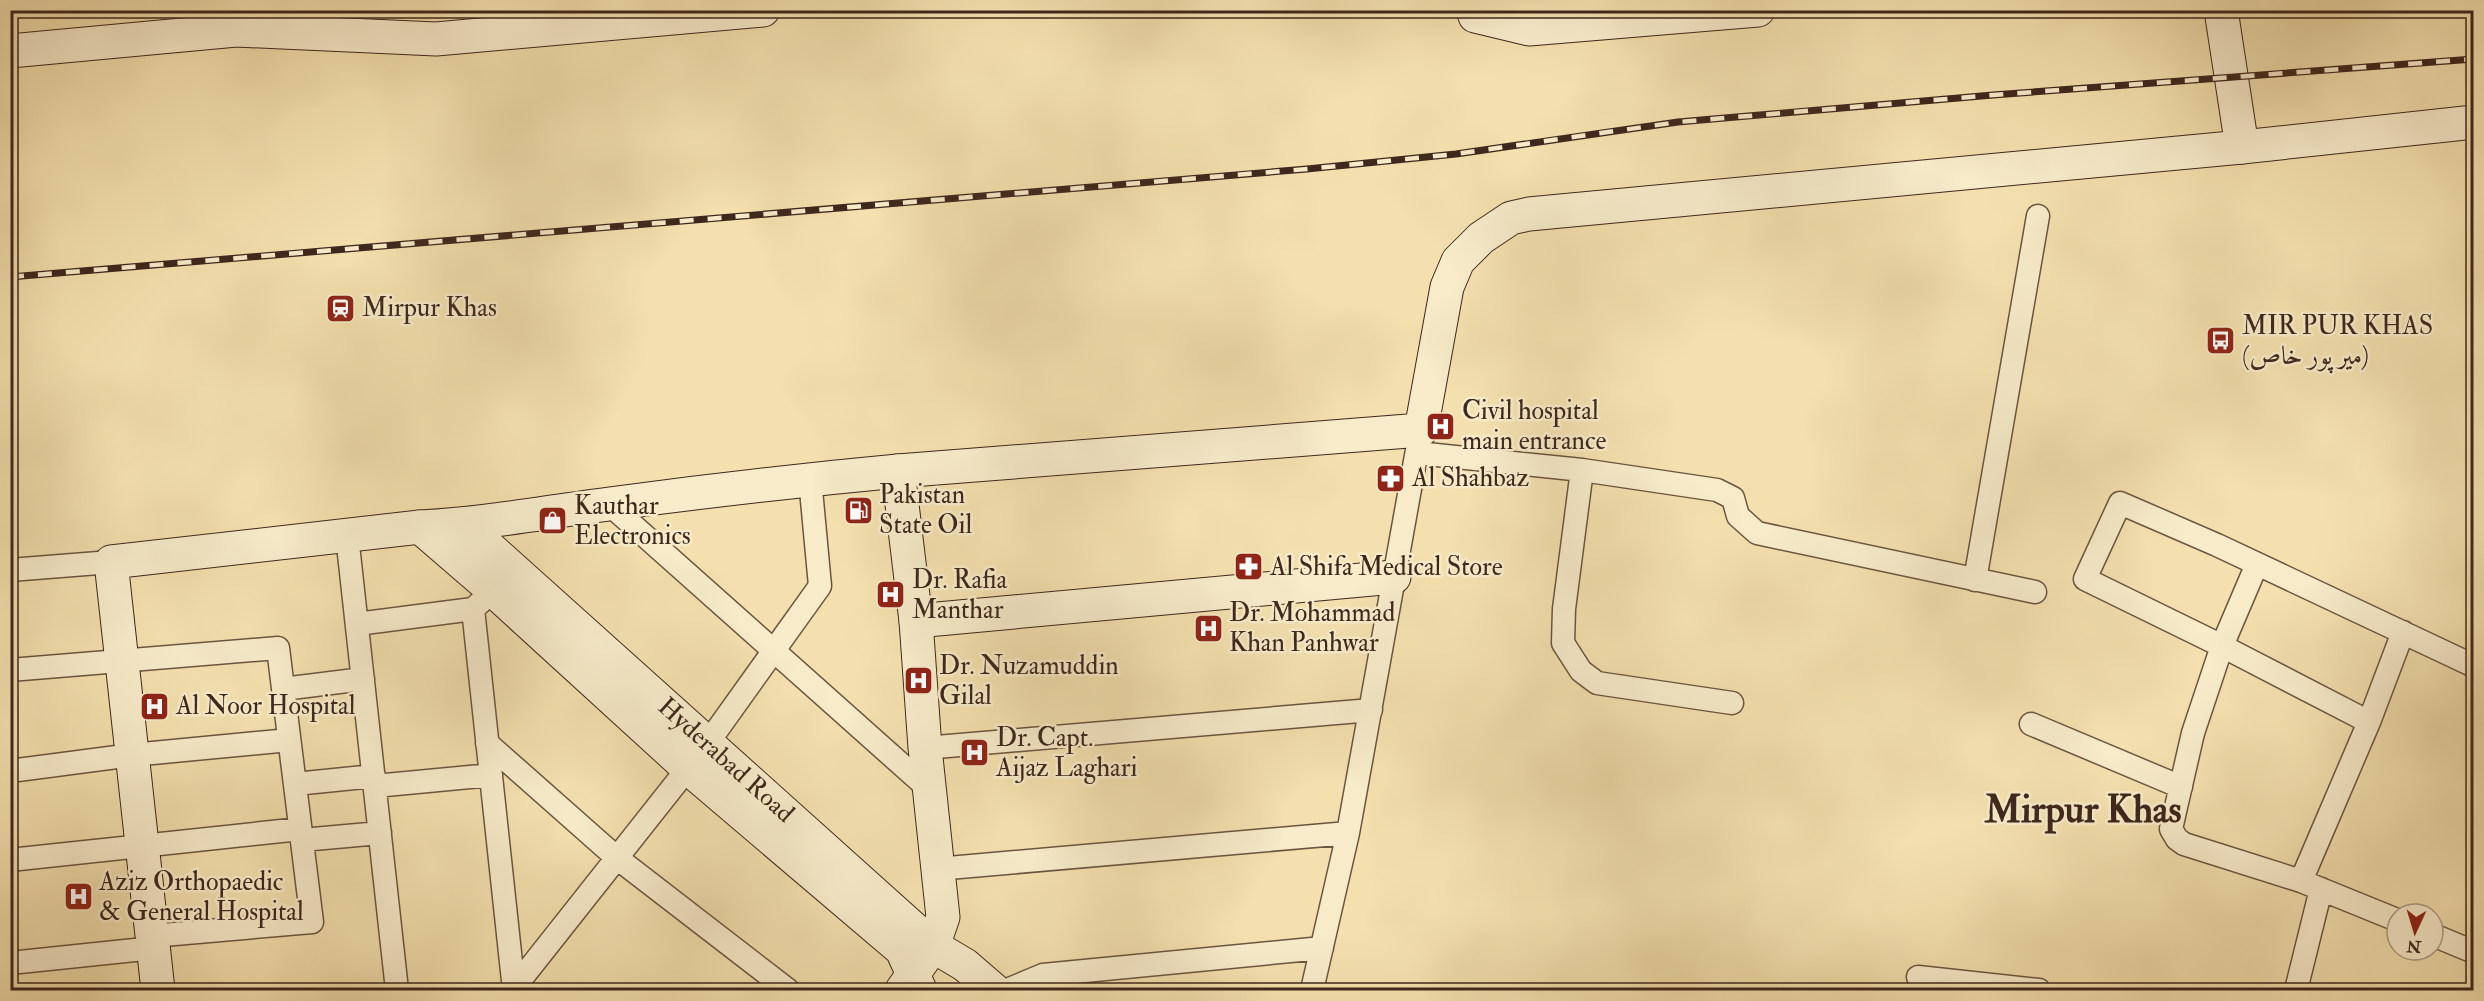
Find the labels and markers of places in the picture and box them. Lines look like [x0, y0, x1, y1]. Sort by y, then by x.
station icon: Mirpur Khas [325, 292, 357, 324]
place label: Mirpur Khas [362, 292, 497, 325]
place label: MIR PUR KHAS (میر پور خاص) [2242, 310, 2433, 374]
bus stop icon: MIR PUR KHAS (میر پور خاص) [2205, 325, 2237, 357]
place label: Civil hospital main entrance [1462, 395, 1606, 457]
hospital icon: Civil hospital main entrance [1425, 410, 1457, 442]
pharmacy icon: Al Shahbaz [1375, 462, 1407, 494]
place label: Al Shahbaz [1411, 462, 1529, 494]
place label: Pakistan State Oil [879, 479, 972, 541]
place label: Kauthar Electronics [574, 490, 691, 552]
fuel station icon: Pakistan State Oil [842, 494, 874, 526]
shop icon: Kauthar Electronics [537, 505, 569, 537]
pharmacy icon: Al Shifa Medical Store [1233, 551, 1265, 583]
place label: Al Shifa Medical Store [1269, 551, 1503, 583]
place label: Dr. Rafia Manthar [912, 564, 1008, 626]
hospital icon: Dr. Rafia Manthar [875, 579, 907, 611]
place label: Dr. Mohammad Khan Panhwar [1229, 597, 1395, 659]
hospital icon: Dr. Mohammad Khan Panhwar [1192, 612, 1224, 644]
place label: Dr. Nuzamuddin Gilal [939, 650, 1119, 712]
hospital icon: Dr. Nuzamuddin Gilal [902, 665, 934, 697]
hospital icon: Al Noor Hospital [139, 690, 171, 722]
place label: Al Noor Hospital [175, 690, 356, 723]
place label: Dr. Capt. Aijaz Laghari [995, 722, 1137, 784]
hospital icon: Dr. Capt. Aijaz Laghari [959, 737, 991, 769]
place label: Aziz Orthopaedic & General Hospital [98, 866, 304, 929]
hospital icon: Aziz Orthopaedic & General Hospital [62, 881, 94, 913]

